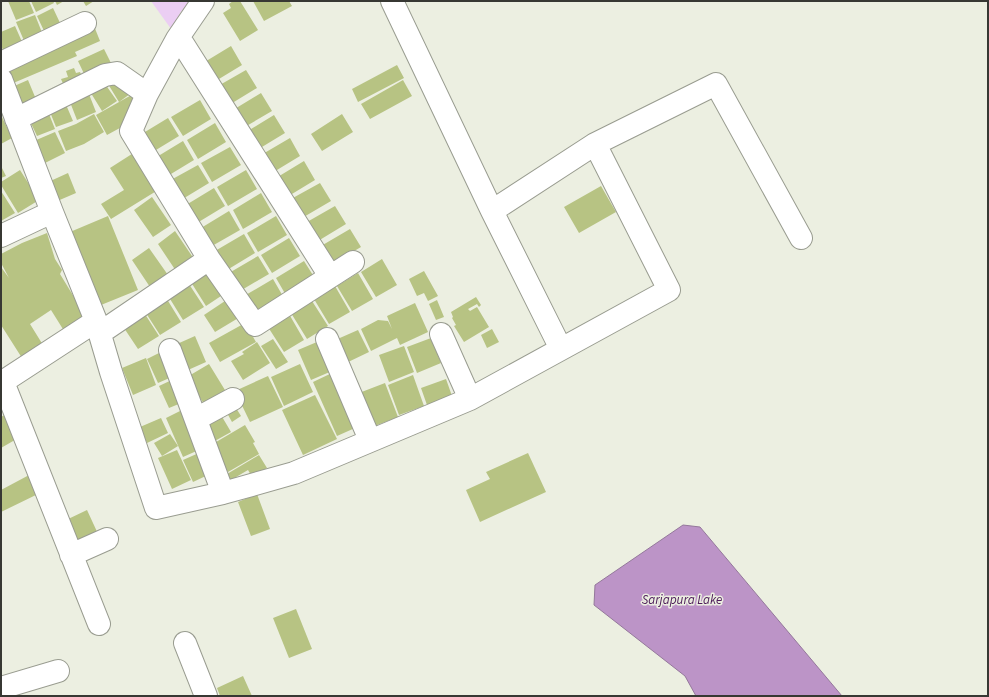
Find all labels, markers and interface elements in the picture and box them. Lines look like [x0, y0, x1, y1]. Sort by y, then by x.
water label: Sarjapura Lake [642, 591, 722, 609]

